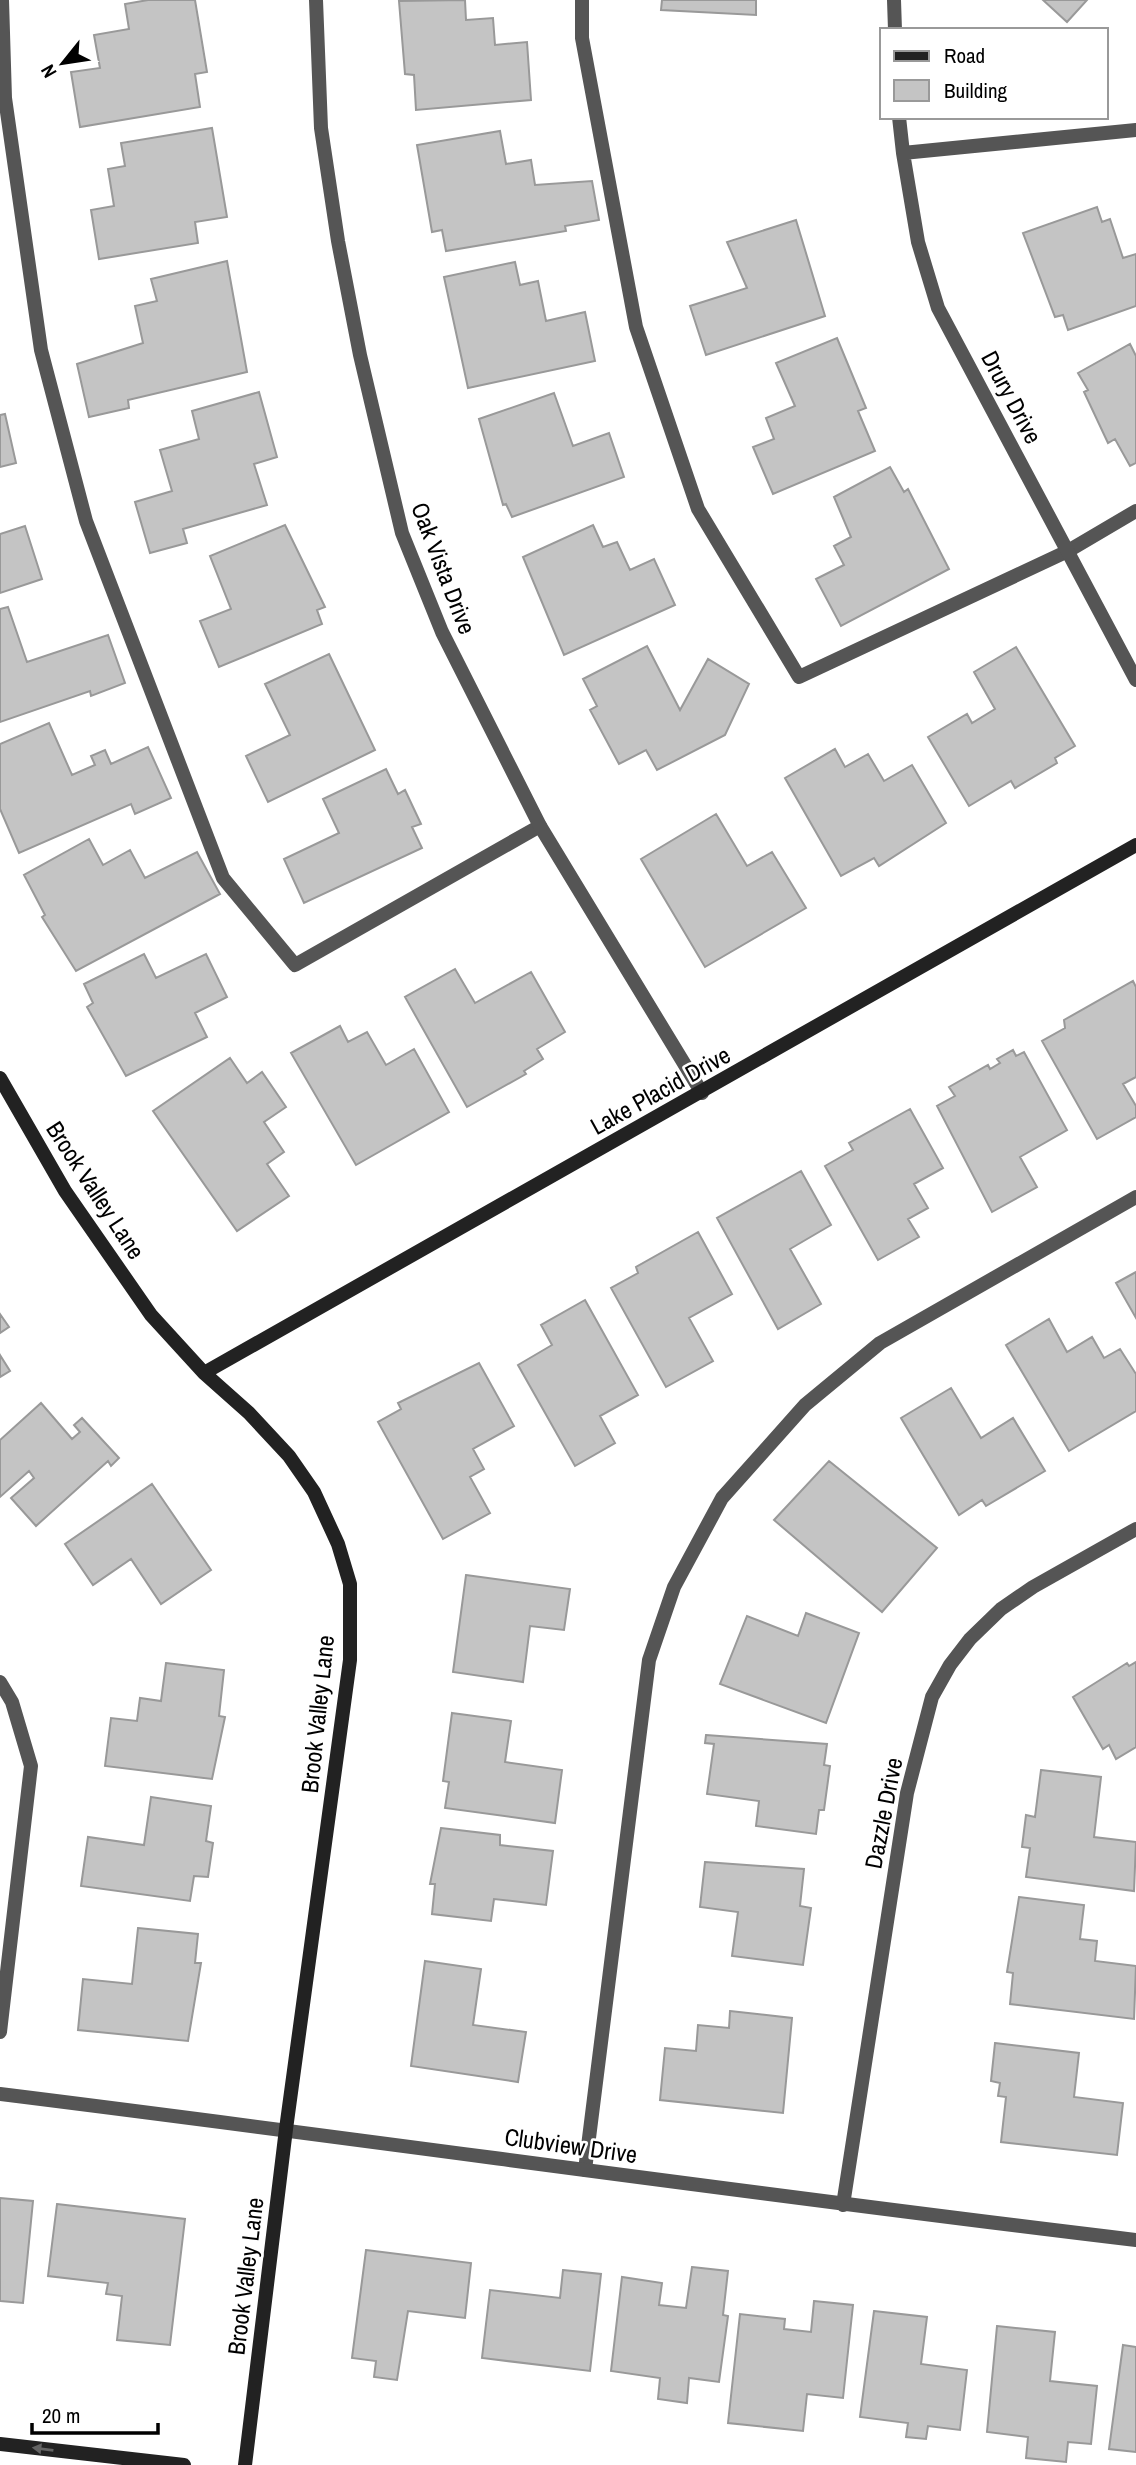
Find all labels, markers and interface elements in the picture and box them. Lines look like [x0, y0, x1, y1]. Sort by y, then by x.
north arrow [28, 28, 98, 98]
legend [880, 28, 1108, 119]
text: Road [944, 41, 985, 70]
text: N [34, 60, 62, 83]
text: Building [944, 76, 1008, 105]
street label: Drury Drive [974, 345, 1050, 449]
street label: Oak Vista Drive [404, 498, 484, 638]
street label: Lake Placid Drive [584, 1038, 736, 1142]
street label: Brook Valley Lane [39, 1115, 153, 1265]
street label: Brook Valley Lane [293, 1634, 341, 1794]
street label: Dazzle Drive [857, 1755, 909, 1871]
street label: Clubview Drive [503, 2120, 639, 2170]
street label: Brook Valley Lane [219, 2195, 271, 2357]
scale bar [32, 2392, 158, 2436]
text: 20 m [42, 2401, 80, 2430]
one-way arrow [32, 2443, 54, 2454]

